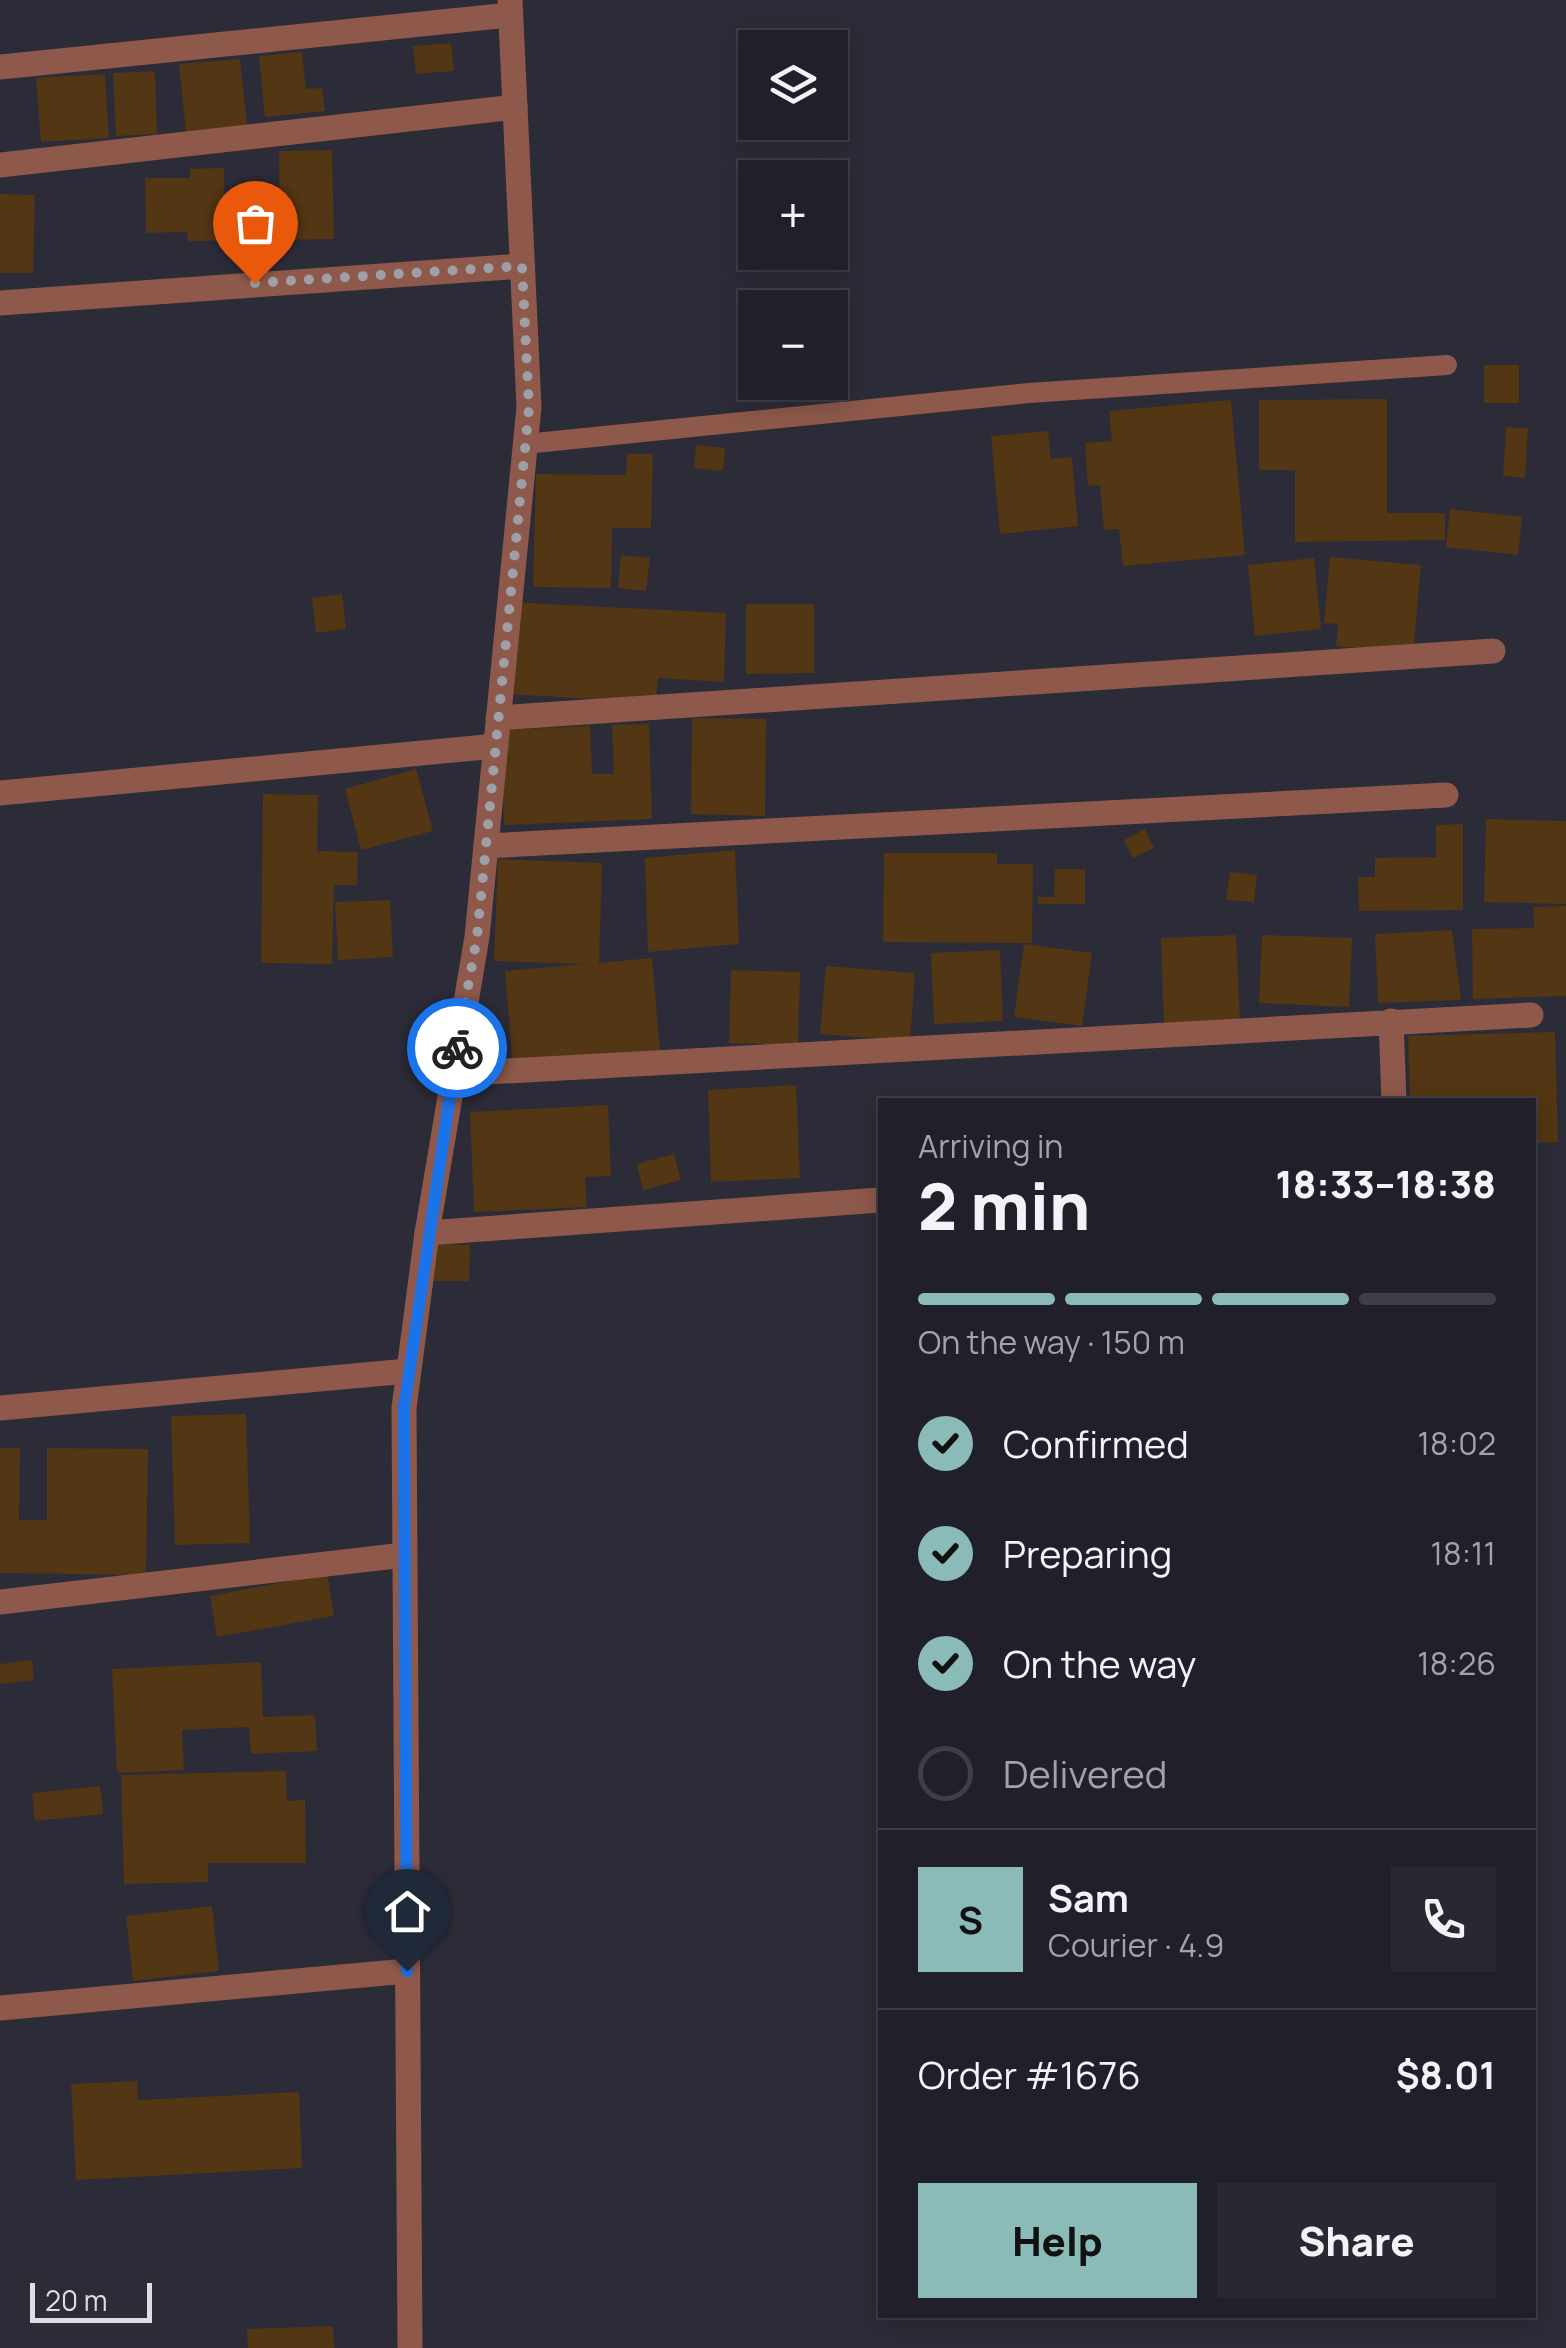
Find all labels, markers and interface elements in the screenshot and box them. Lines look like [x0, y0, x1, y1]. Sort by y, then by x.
map controls [738, 30, 848, 400]
button: layers [738, 30, 848, 140]
button: + [738, 160, 848, 270]
pin [213, 181, 298, 284]
icon: bag [228, 196, 283, 251]
button: − [738, 290, 848, 400]
courier [407, 998, 507, 1098]
icon: bike [430, 1021, 485, 1076]
text: Arriving in [918, 1124, 1063, 1168]
text: 18:33–18:38 [1275, 1157, 1496, 1209]
text: 2 min [918, 1161, 1090, 1250]
text: On the way · 150 m [918, 1320, 1185, 1364]
icon: check [918, 1416, 973, 1471]
text: Confirmed [1003, 1417, 1189, 1469]
text: 18:02 [1418, 1421, 1496, 1465]
icon: check [918, 1526, 973, 1581]
text: Preparing [1003, 1527, 1172, 1579]
text: 18:11 [1430, 1531, 1496, 1575]
icon: check [918, 1636, 973, 1691]
text: On the way [1003, 1637, 1196, 1689]
text: 18:26 [1417, 1641, 1496, 1685]
text: Delivered [1003, 1747, 1167, 1799]
button: phone [1391, 1867, 1496, 1972]
pin [365, 1869, 450, 1972]
text: Sam [1048, 1871, 1129, 1923]
icon: home [380, 1884, 435, 1939]
text: S [958, 1893, 983, 1945]
text: Courier · 4.9 [1048, 1923, 1224, 1967]
text: Order #1676 [918, 2048, 1141, 2100]
text: $8.01 [1396, 2048, 1496, 2100]
button: Help [918, 2183, 1197, 2298]
button: Share [1217, 2183, 1496, 2298]
scale bar [30, 2278, 152, 2322]
text: 20 m [45, 2281, 107, 2319]

